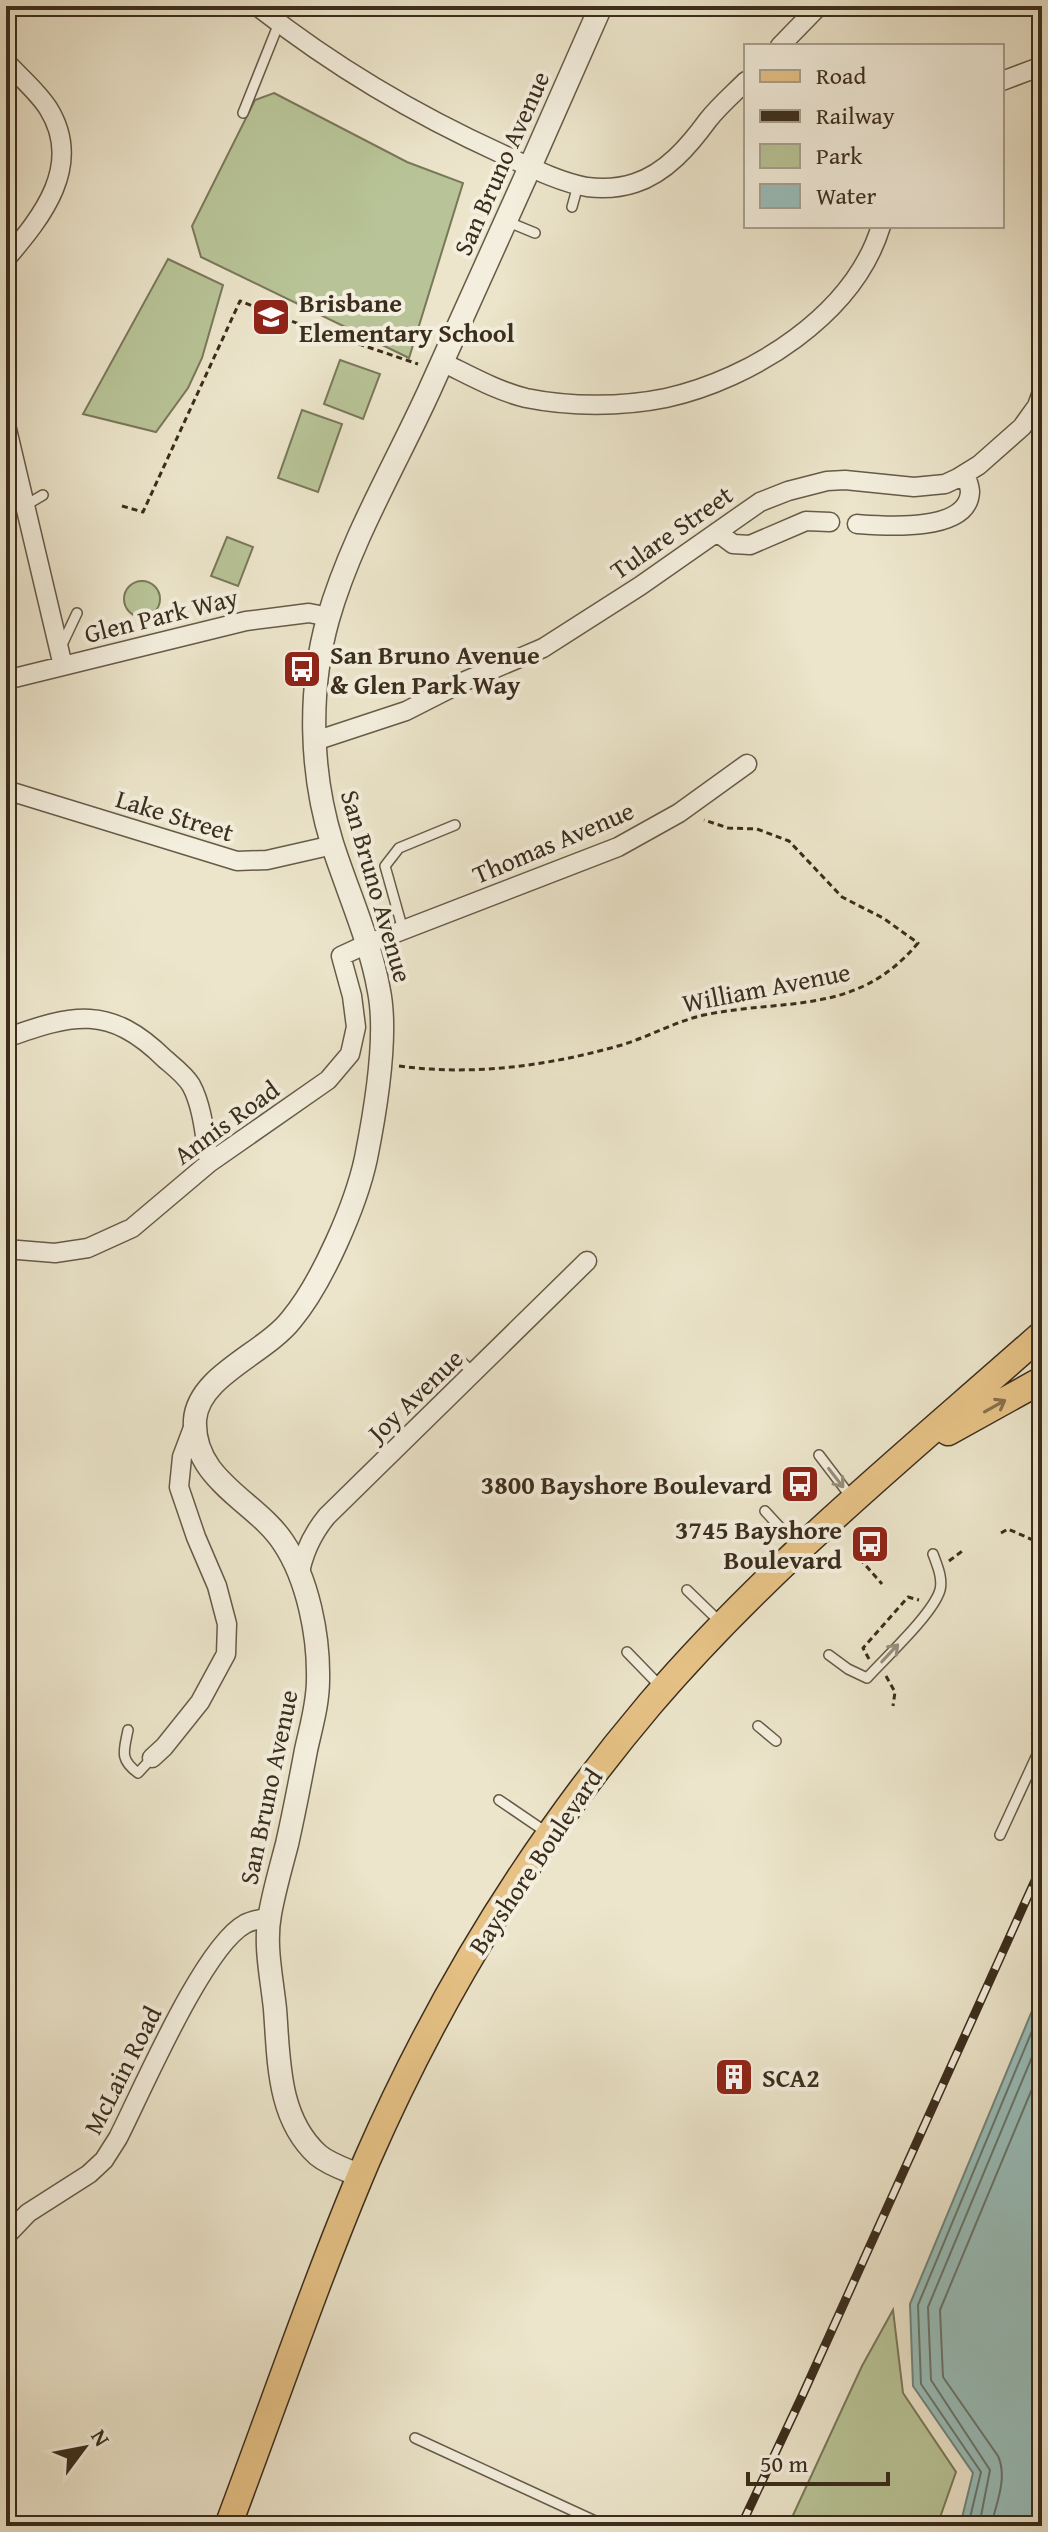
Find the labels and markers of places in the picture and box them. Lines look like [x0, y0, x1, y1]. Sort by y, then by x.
place label: Brisbane Elementary School [299, 283, 515, 352]
school or university icon: Brisbane Elementary School [250, 296, 292, 338]
place label: San Bruno Avenue & Glen Park Way [330, 635, 540, 704]
bus stop icon: San Bruno Avenue & Glen Park Way [281, 648, 323, 690]
bus stop icon: 3800 Bayshore Boulevard [779, 1463, 821, 1505]
place label: 3800 Bayshore Boulevard [481, 1465, 772, 1504]
place label: 3745 Bayshore Boulevard [675, 1510, 842, 1579]
bus stop icon: 3745 Bayshore Boulevard [849, 1523, 891, 1565]
building icon: SCA2 [713, 2056, 755, 2098]
place label: SCA2 [762, 2058, 820, 2097]

